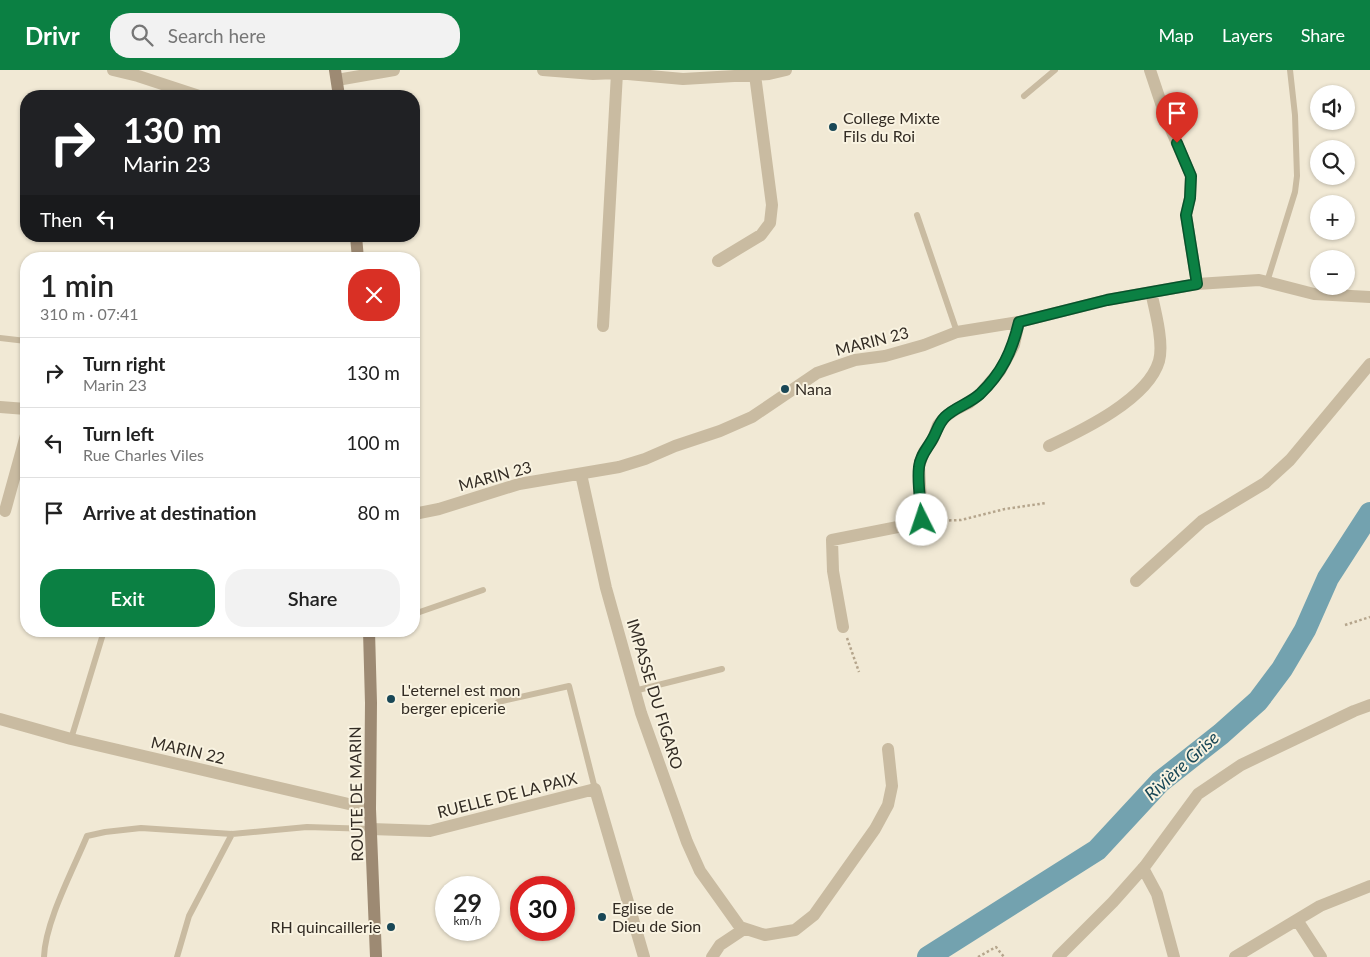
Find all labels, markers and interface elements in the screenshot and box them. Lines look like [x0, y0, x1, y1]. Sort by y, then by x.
search box [110, 13, 460, 58]
text: Drivr [25, 21, 80, 50]
icon: search [128, 21, 156, 49]
text: Search here [168, 24, 266, 47]
text: Map [1158, 24, 1194, 46]
text: Layers [1222, 24, 1273, 46]
text: Share [1301, 24, 1345, 46]
map controls [1310, 85, 1355, 295]
button: sound [1310, 85, 1355, 130]
pin [1156, 92, 1198, 143]
icon: arrive [1163, 99, 1191, 127]
text: 130 m [123, 108, 222, 150]
place label: College Mixte Fils du Roi [843, 108, 940, 145]
icon: right [40, 110, 105, 175]
marker: College Mixte Fils du Roi [827, 121, 839, 133]
button: search [1310, 140, 1355, 185]
text: Marin 23 [123, 150, 211, 177]
button: + [1310, 195, 1355, 240]
icon: left [92, 205, 120, 233]
text: Then [40, 208, 82, 231]
button: − [1310, 250, 1355, 295]
text: 1 min [40, 267, 114, 303]
button: close [348, 269, 400, 321]
text: 310 m · 07:41 [40, 304, 139, 323]
street label: MARIN 23 [833, 322, 911, 359]
text: Turn right [83, 352, 165, 375]
icon: right [40, 359, 68, 387]
text: 130 m [346, 361, 400, 384]
text: Marin 23 [83, 375, 147, 394]
place label: Nana [795, 379, 832, 398]
marker: Nana [779, 383, 791, 395]
text: Turn left [83, 422, 154, 445]
icon: left [40, 429, 68, 457]
text: 100 m [346, 431, 400, 454]
text: Rue Charles Viles [83, 445, 204, 464]
street label: MARIN 23 [456, 457, 534, 494]
position arrow [895, 493, 947, 545]
icon: arrive [40, 499, 68, 527]
text: Arrive at destination [83, 501, 256, 524]
text: 80 m [357, 501, 400, 524]
button: Exit [40, 569, 215, 627]
button: Share [225, 569, 400, 627]
street label: IMPASSE DU FIGARO [624, 616, 687, 772]
place label: L'eternel est mon berger epicerie [401, 680, 521, 717]
marker: L'eternel est mon berger epicerie [385, 693, 397, 705]
street label: ROUTE DE MARIN [345, 726, 366, 862]
water label: Rivière Grise [1140, 726, 1223, 804]
street label: MARIN 22 [149, 732, 227, 767]
street label: RUELLE DE LA PAIX [435, 768, 579, 821]
speed limit sign: 30 [510, 876, 575, 941]
text: 29 [453, 887, 482, 917]
place label: Eglise de Dieu de Sion [612, 898, 701, 935]
marker: Eglise de Dieu de Sion [596, 911, 608, 923]
text: km/h [453, 913, 482, 928]
place label: RH quincaillerie [270, 917, 381, 936]
marker: RH quincaillerie [385, 921, 397, 933]

